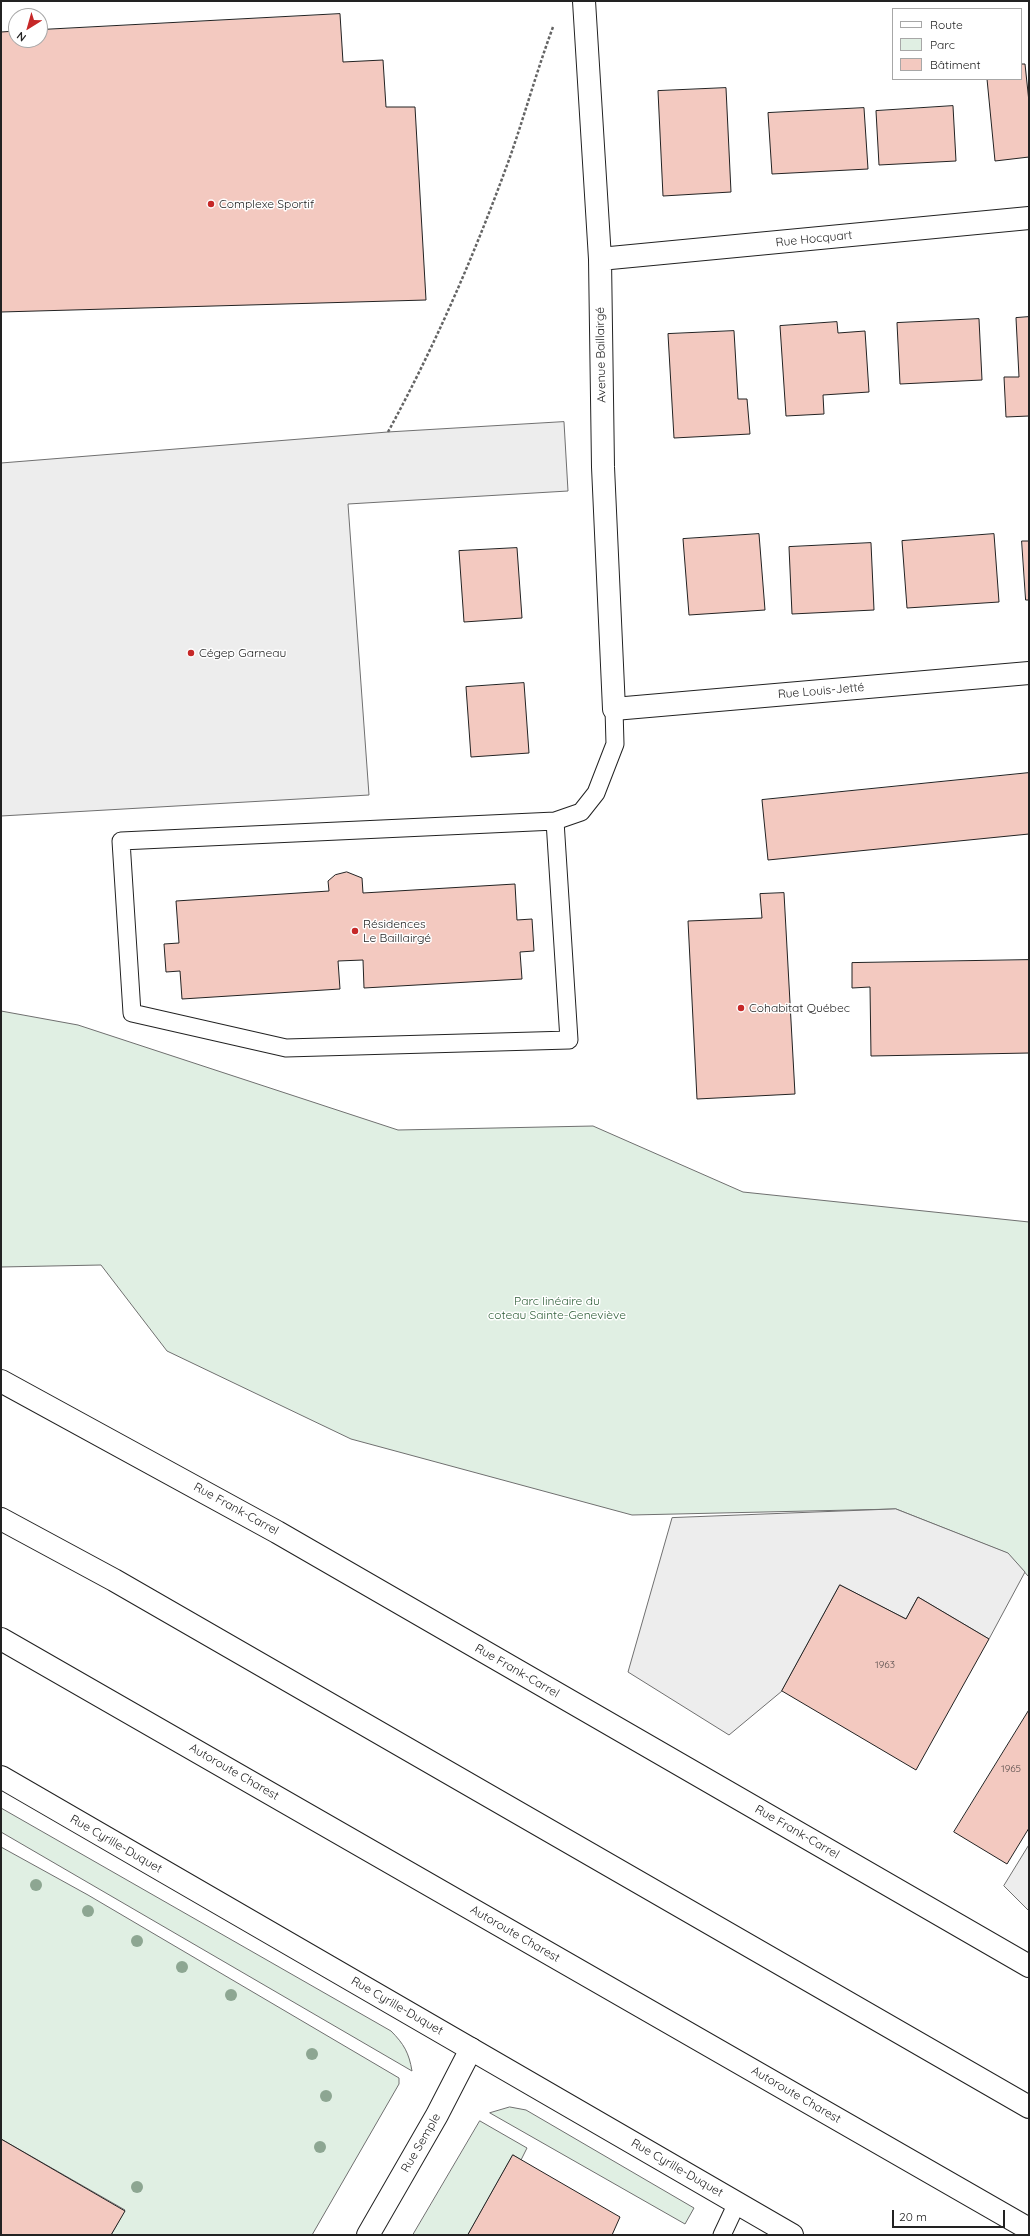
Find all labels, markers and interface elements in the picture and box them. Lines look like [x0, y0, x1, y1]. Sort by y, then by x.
north arrow [8, 8, 48, 48]
legend [892, 8, 1022, 80]
text: Route [930, 17, 963, 32]
text: N [14, 29, 29, 45]
text: Parc [930, 37, 955, 52]
text: Bâtiment [930, 57, 980, 72]
place label: Complexe Sportif [219, 197, 314, 211]
marker: Complexe Sportif [206, 199, 216, 209]
street label: Rue Hocquart [775, 228, 853, 250]
street label: Avenue Baillairgé [593, 307, 609, 403]
place label: Cégep Garneau [199, 646, 286, 660]
marker: Cégep Garneau [186, 648, 196, 658]
street label: Rue Louis-Jetté [777, 680, 865, 702]
place label: Résidences Le Baillairgé [363, 917, 431, 945]
marker: Résidences Le Baillairgé [350, 926, 360, 936]
place label: Cohabitat Québec [749, 1001, 850, 1015]
marker: Cohabitat Québec [736, 1003, 746, 1013]
park label: Parc linéaire du coteau Sainte-Geneviève [488, 1294, 626, 1322]
street label: Rue Frank-Carrel [191, 1480, 281, 1538]
street label: Rue Frank-Carrel [472, 1641, 562, 1701]
house number: 1963 [875, 1659, 895, 1671]
street label: Autoroute Charest [187, 1741, 281, 1803]
house number: 1965 [1001, 1763, 1021, 1775]
street label: Rue Frank-Carrel [752, 1802, 842, 1862]
street label: Rue Cyrille-Duquet [67, 1812, 165, 1876]
street label: Autoroute Charest [468, 1903, 562, 1965]
street label: Rue Cyrille-Duquet [348, 1974, 446, 2038]
street label: Autoroute Charest [749, 2064, 843, 2126]
street label: Rue Semple [398, 2111, 444, 2175]
street label: Rue Cyrille-Duquet [628, 2136, 726, 2200]
scale bar [894, 2202, 1007, 2228]
text: 20 m [899, 2209, 927, 2224]

